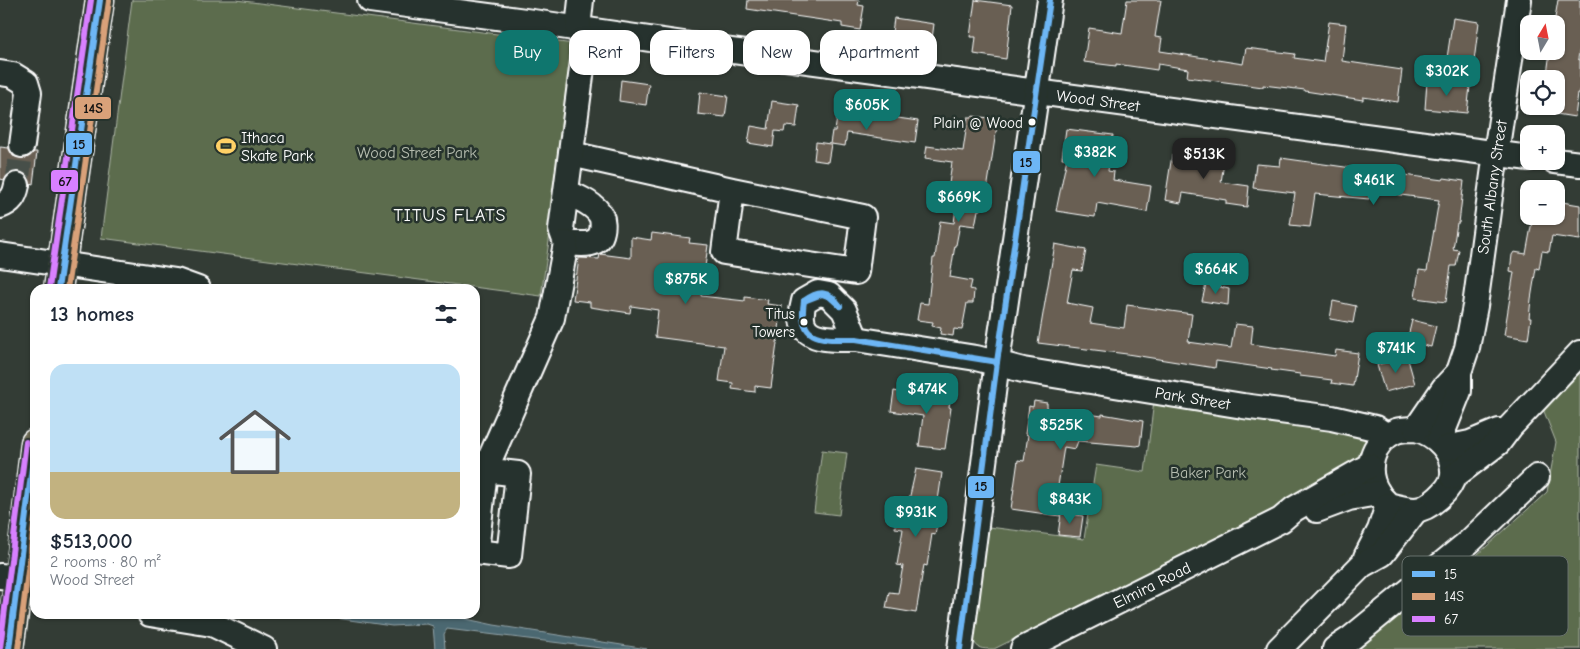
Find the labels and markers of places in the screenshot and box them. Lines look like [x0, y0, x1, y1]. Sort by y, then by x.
pin: $302K [1412, 54, 1482, 97]
pin: $605K [832, 88, 902, 131]
place label: Plain @ Wood [933, 114, 1023, 132]
marker: Plain @ Wood [1027, 117, 1037, 127]
place label: Ithaca Skate Park [241, 129, 314, 165]
sports icon: Ithaca Skate Park [215, 135, 237, 157]
pin: $382K [1060, 136, 1130, 178]
pin: $513K [1169, 138, 1239, 180]
pin: $461K [1339, 164, 1409, 206]
pin: $669K [924, 180, 994, 223]
pin: $664K [1181, 252, 1251, 295]
pin: $875K [651, 262, 721, 305]
place label: Titus Towers [752, 305, 795, 341]
marker: Titus Towers [799, 317, 809, 327]
pin: $741K [1361, 332, 1431, 374]
pin: $474K [892, 372, 962, 415]
pin: $525K [1026, 408, 1096, 451]
pin: $843K [1035, 482, 1105, 525]
pin: $931K [881, 496, 951, 538]

